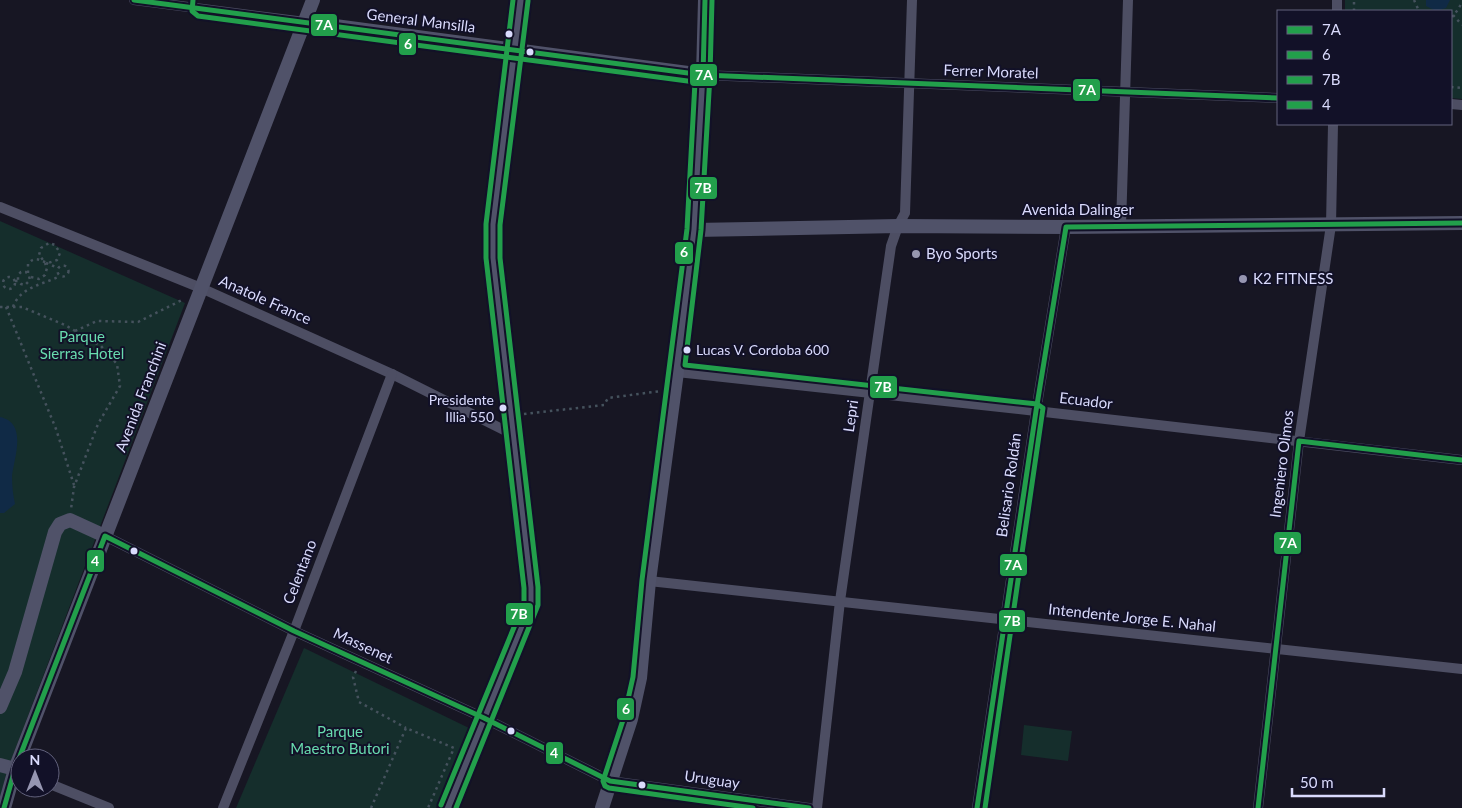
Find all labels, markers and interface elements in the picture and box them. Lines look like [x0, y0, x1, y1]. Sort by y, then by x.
street label: General Mansilla [366, 4, 477, 36]
legend [1277, 10, 1452, 125]
line badge: 7A [310, 13, 338, 37]
text: 7A [315, 16, 333, 33]
text: 7A [1322, 20, 1342, 38]
unlabelled marker [504, 29, 514, 39]
line badge: 6 [398, 32, 417, 56]
text: 6 [404, 35, 412, 52]
text: 6 [1322, 45, 1331, 63]
unlabelled marker [525, 47, 535, 57]
street label: Ferrer Moratel [943, 60, 1039, 82]
line badge: 7A [689, 63, 718, 87]
text: 7A [695, 66, 713, 83]
text: 7B [1322, 70, 1340, 88]
line badge: 7A [1072, 78, 1101, 102]
text: 7A [1078, 81, 1096, 98]
text: 4 [1322, 95, 1331, 113]
line badge: 7B [689, 176, 718, 200]
text: 7B [694, 179, 712, 196]
street label: Avenida Dalinger [1022, 200, 1134, 218]
line badge: 6 [674, 241, 694, 265]
text: 6 [680, 243, 688, 260]
place label: Byo Sports [926, 244, 998, 262]
marker: Byo Sports [910, 248, 922, 260]
place label: K2 FITNESS [1253, 269, 1333, 287]
street label: Anatole France [217, 271, 314, 327]
marker: K2 FITNESS [1237, 273, 1249, 285]
park label: Parque Sierras Hotel [40, 327, 124, 362]
street label: Avenida Franchini [111, 339, 169, 454]
place label: Lucas V. Cordoba 600 [696, 341, 829, 358]
marker: Lucas V. Cordoba 600 [682, 345, 692, 355]
line badge: 7B [869, 375, 898, 399]
text: 7B [874, 378, 892, 395]
street label: Ecuador [1058, 388, 1114, 412]
place label: Presidente Illia 550 [429, 391, 494, 425]
street label: Lepri [839, 398, 861, 433]
marker: Presidente Illia 550 [498, 403, 508, 413]
street label: Ingeniero Olmos [1265, 409, 1297, 519]
street label: Belisario Roldán [992, 432, 1024, 538]
line badge: 7A [1273, 531, 1302, 555]
text: 7A [1279, 534, 1297, 551]
street label: Celentano [279, 537, 320, 606]
unlabelled marker [129, 546, 139, 556]
line badge: 4 [86, 549, 105, 573]
text: 4 [91, 552, 99, 569]
line badge: 7A [999, 553, 1028, 577]
text: 7A [1004, 556, 1022, 573]
street label: Intendente Jorge E. Nahal [1047, 599, 1217, 635]
line badge: 7B [505, 602, 534, 626]
text: 7B [510, 605, 528, 622]
line badge: 7B [998, 609, 1026, 633]
text: 7B [1003, 612, 1021, 629]
street label: Massenet [331, 623, 397, 667]
line badge: 6 [616, 697, 635, 721]
text: 6 [622, 700, 630, 717]
park label: Parque Maestro Butori [290, 722, 390, 757]
unlabelled marker [506, 726, 516, 736]
line badge: 4 [545, 741, 564, 765]
text: 4 [550, 744, 558, 761]
north arrow [10, 748, 60, 798]
text: N [30, 751, 40, 768]
street label: Uruguay [683, 766, 741, 792]
scale bar [1292, 766, 1384, 798]
text: 50 m [1300, 773, 1334, 791]
unlabelled marker [637, 780, 647, 790]

